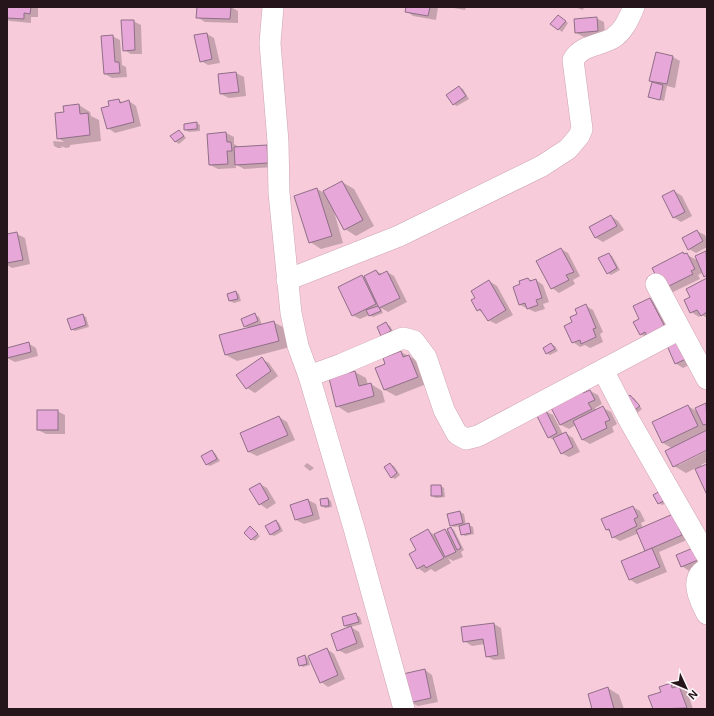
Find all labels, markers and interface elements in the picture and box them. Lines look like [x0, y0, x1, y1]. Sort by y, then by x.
north arrow [666, 668, 706, 708]
text: N [686, 688, 700, 702]

